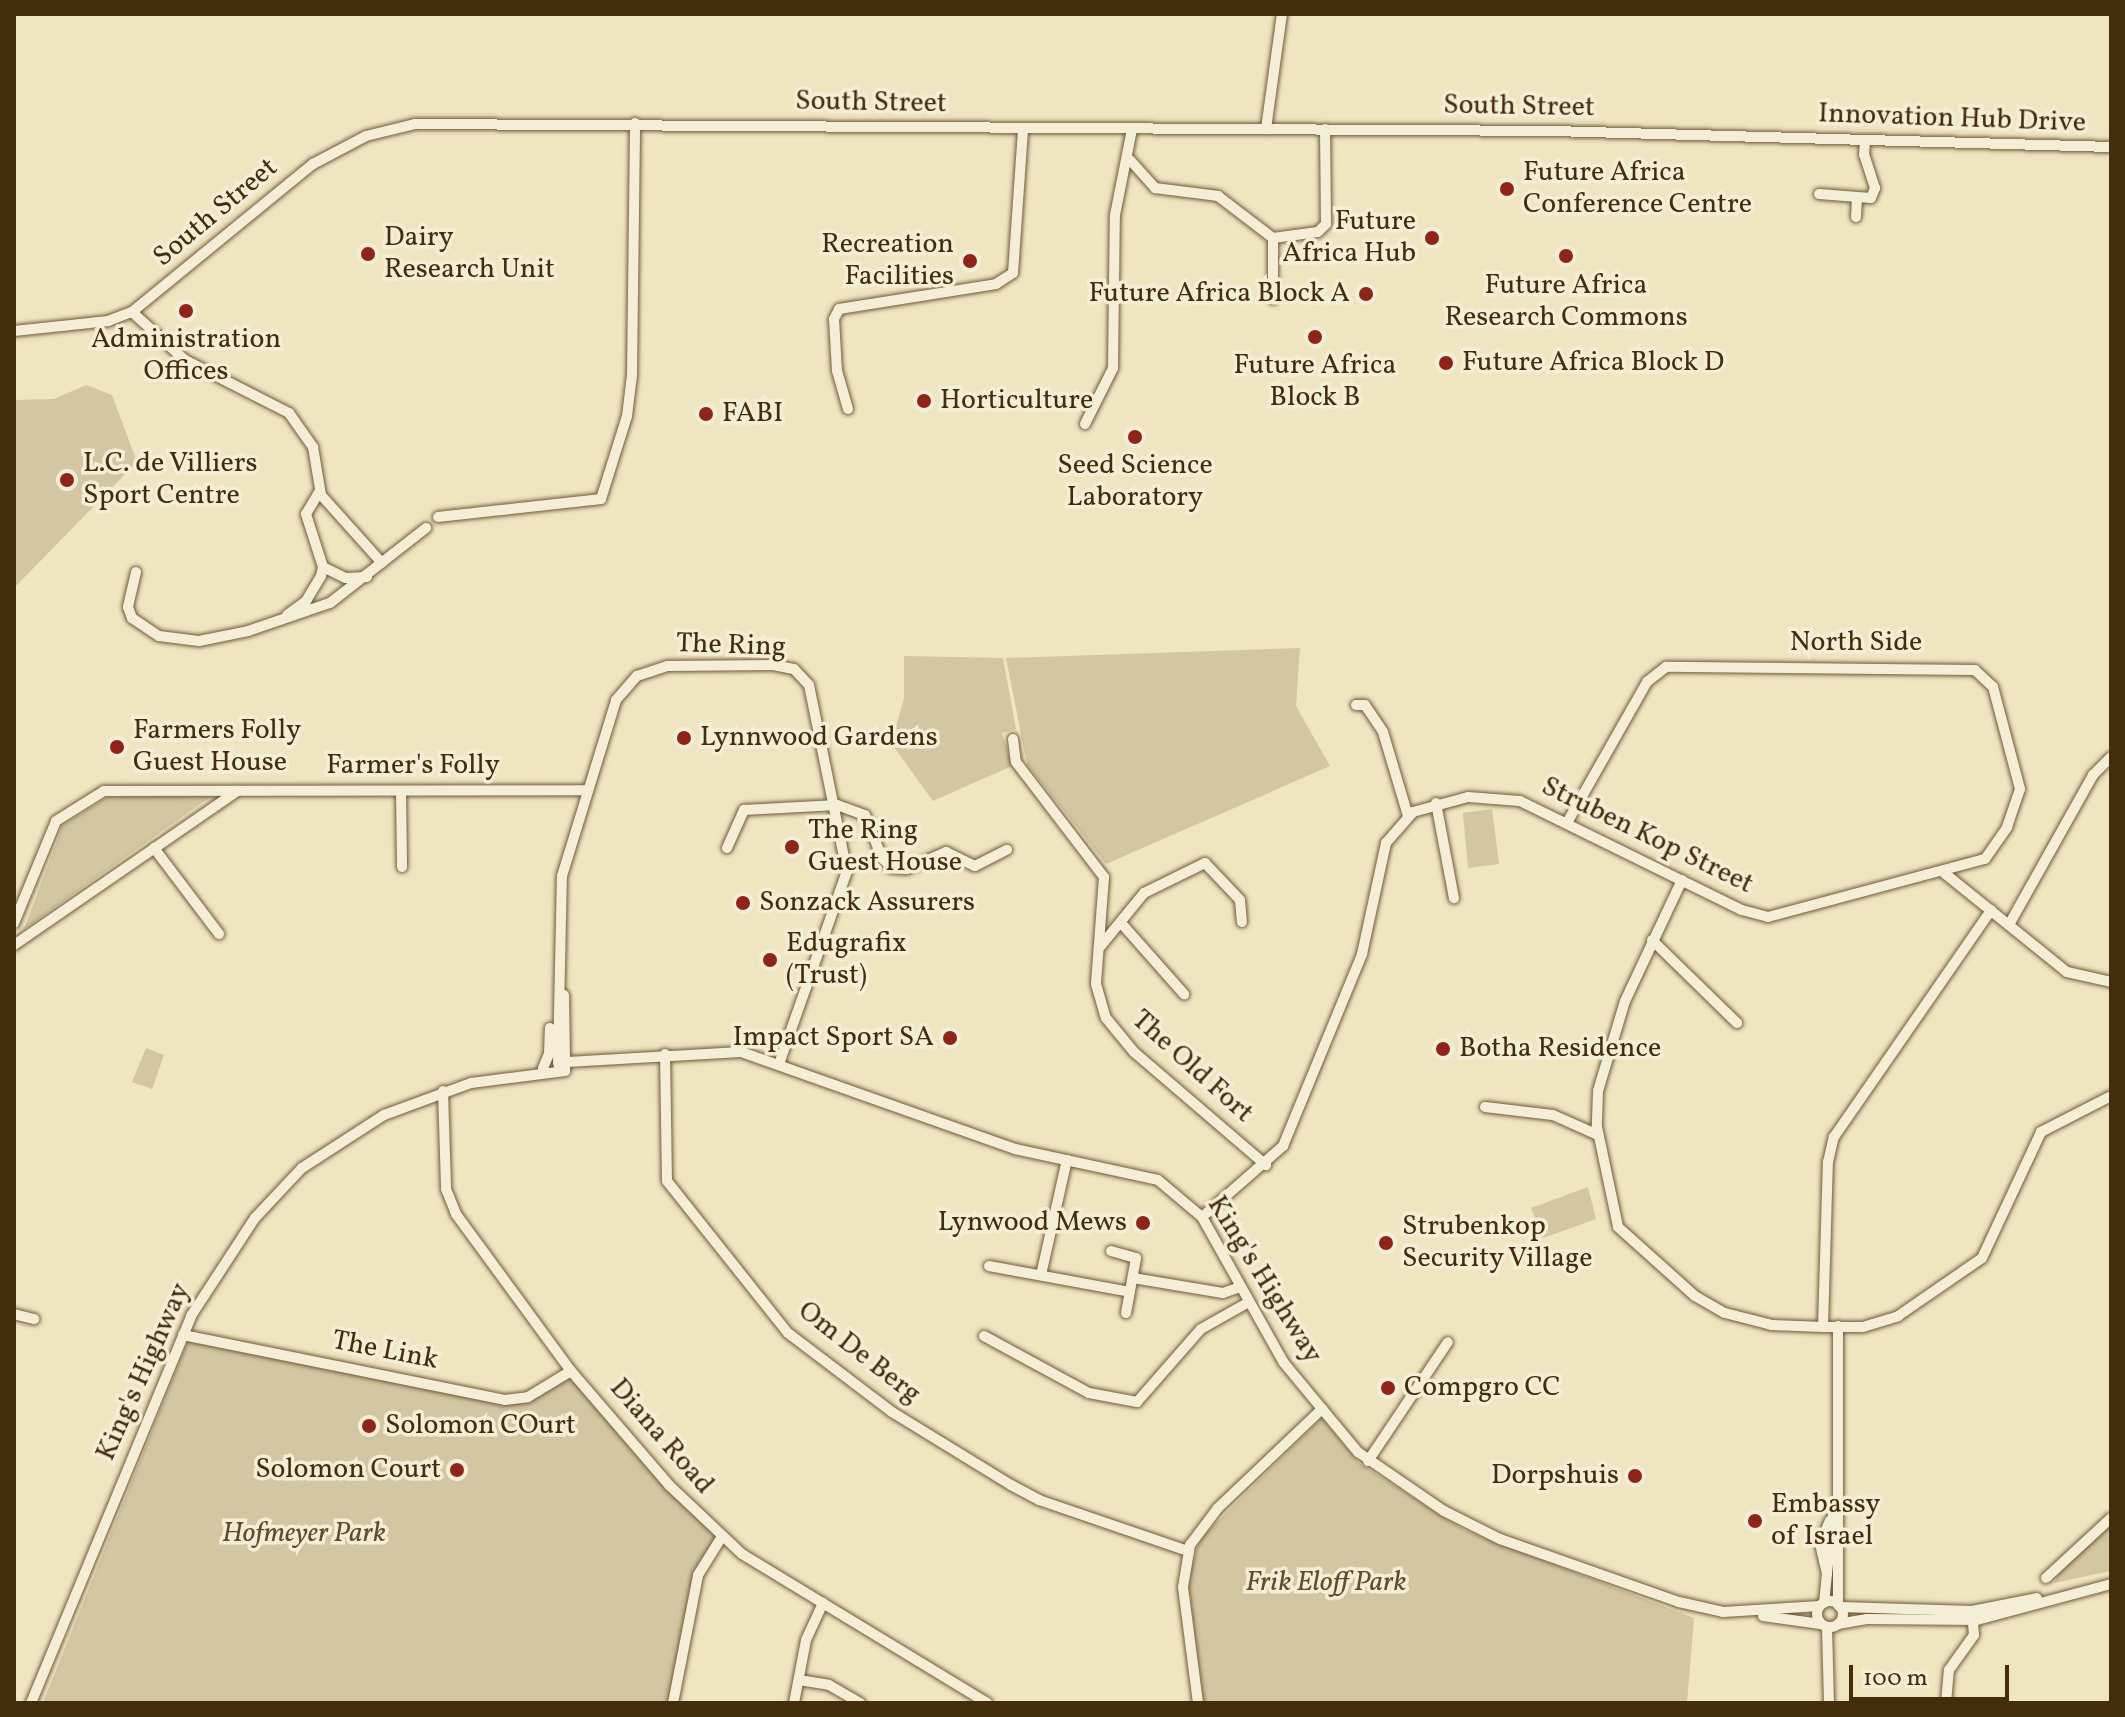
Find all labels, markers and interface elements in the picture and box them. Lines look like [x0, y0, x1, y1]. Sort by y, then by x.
street label: South Street [795, 85, 947, 121]
street label: South Street [1443, 89, 1595, 125]
street label: Innovation Hub Drive [1818, 98, 2086, 140]
street label: South Street [147, 151, 285, 275]
place label: Future Africa Conference Centre [1523, 156, 1752, 222]
marker: Future Africa Conference Centre [1498, 180, 1516, 198]
place label: Future Africa Hub [1282, 205, 1416, 271]
place label: Dairy Research Unit [384, 221, 555, 287]
place label: Recreation Facilities [821, 228, 954, 294]
marker: Future Africa Hub [1423, 229, 1441, 247]
marker: Dairy Research Unit [359, 245, 377, 263]
marker: Future Africa Research Commons [1557, 247, 1575, 265]
marker: Recreation Facilities [961, 252, 979, 270]
place label: Future Africa Research Commons [1444, 269, 1688, 335]
place label: Future Africa Block A [1089, 277, 1350, 311]
marker: Future Africa Block A [1357, 285, 1375, 303]
marker: Administration Offices [177, 302, 195, 320]
place label: Administration Offices [91, 323, 281, 389]
marker: Future Africa Block B [1306, 328, 1324, 346]
place label: Future Africa Block D [1462, 346, 1724, 380]
place label: Future Africa Block B [1234, 349, 1396, 415]
marker: Future Africa Block D [1437, 354, 1455, 372]
place label: Horticulture [940, 384, 1093, 418]
marker: Horticulture [915, 392, 933, 410]
place label: FABI [722, 397, 783, 431]
marker: FABI [697, 405, 715, 423]
marker: Seed Science Laboratory [1126, 428, 1144, 446]
place label: L.C. de Villiers Sport Centre [83, 447, 258, 513]
place label: Seed Science Laboratory [1057, 449, 1213, 515]
marker: L.C. de Villiers Sport Centre [58, 471, 76, 489]
street label: North Side [1790, 626, 1922, 660]
street label: The Ring [675, 627, 787, 665]
place label: Farmers Folly Guest House [133, 714, 301, 780]
place label: Lynnwood Gardens [700, 721, 938, 755]
marker: Lynnwood Gardens [675, 729, 693, 747]
marker: Farmers Folly Guest House [108, 738, 126, 756]
street label: Farmer's Folly [326, 749, 500, 783]
street label: Struben Kop Street [1536, 770, 1758, 902]
place label: The Ring Guest House [808, 814, 962, 880]
marker: The Ring Guest House [783, 838, 801, 856]
place label: Sonzack Assurers [759, 886, 975, 920]
marker: Sonzack Assurers [734, 894, 752, 912]
place label: Edugrafix (Trust) [786, 927, 907, 993]
marker: Edugrafix (Trust) [761, 951, 779, 969]
street label: The Old Fort [1124, 1004, 1260, 1130]
place label: Impact Sport SA [733, 1021, 934, 1055]
marker: Impact Sport SA [941, 1029, 959, 1047]
place label: Botha Residence [1459, 1032, 1661, 1066]
marker: Botha Residence [1434, 1040, 1452, 1058]
street label: King's Highway [1199, 1190, 1329, 1370]
place label: Lynwood Mews [938, 1206, 1127, 1240]
place label: Strubenkop Security Village [1402, 1210, 1594, 1276]
marker: Lynwood Mews [1134, 1214, 1152, 1232]
marker: Strubenkop Security Village [1377, 1234, 1395, 1252]
street label: King's Highway [90, 1278, 198, 1466]
street label: Om De Berg [791, 1295, 927, 1411]
street label: The Link [329, 1324, 441, 1378]
place label: Compgro CC [1404, 1371, 1561, 1405]
street label: Diana Road [602, 1372, 720, 1502]
marker: Compgro CC [1379, 1379, 1397, 1397]
place label: Solomon COurt [385, 1409, 576, 1443]
marker: Solomon COurt [360, 1417, 378, 1435]
place label: Solomon Court [255, 1453, 441, 1487]
place label: Dorpshuis [1491, 1459, 1619, 1493]
marker: Solomon Court [448, 1461, 466, 1479]
marker: Dorpshuis [1626, 1467, 1644, 1485]
place label: Embassy of Israel [1771, 1488, 1880, 1554]
marker: Embassy of Israel [1746, 1512, 1764, 1530]
park label: Hofmeyer Park [222, 1517, 386, 1551]
park label: Frik Eloff Park [1245, 1566, 1407, 1600]
scale bar [1853, 1649, 2013, 1699]
text: 100 m [1863, 1662, 1928, 1696]

